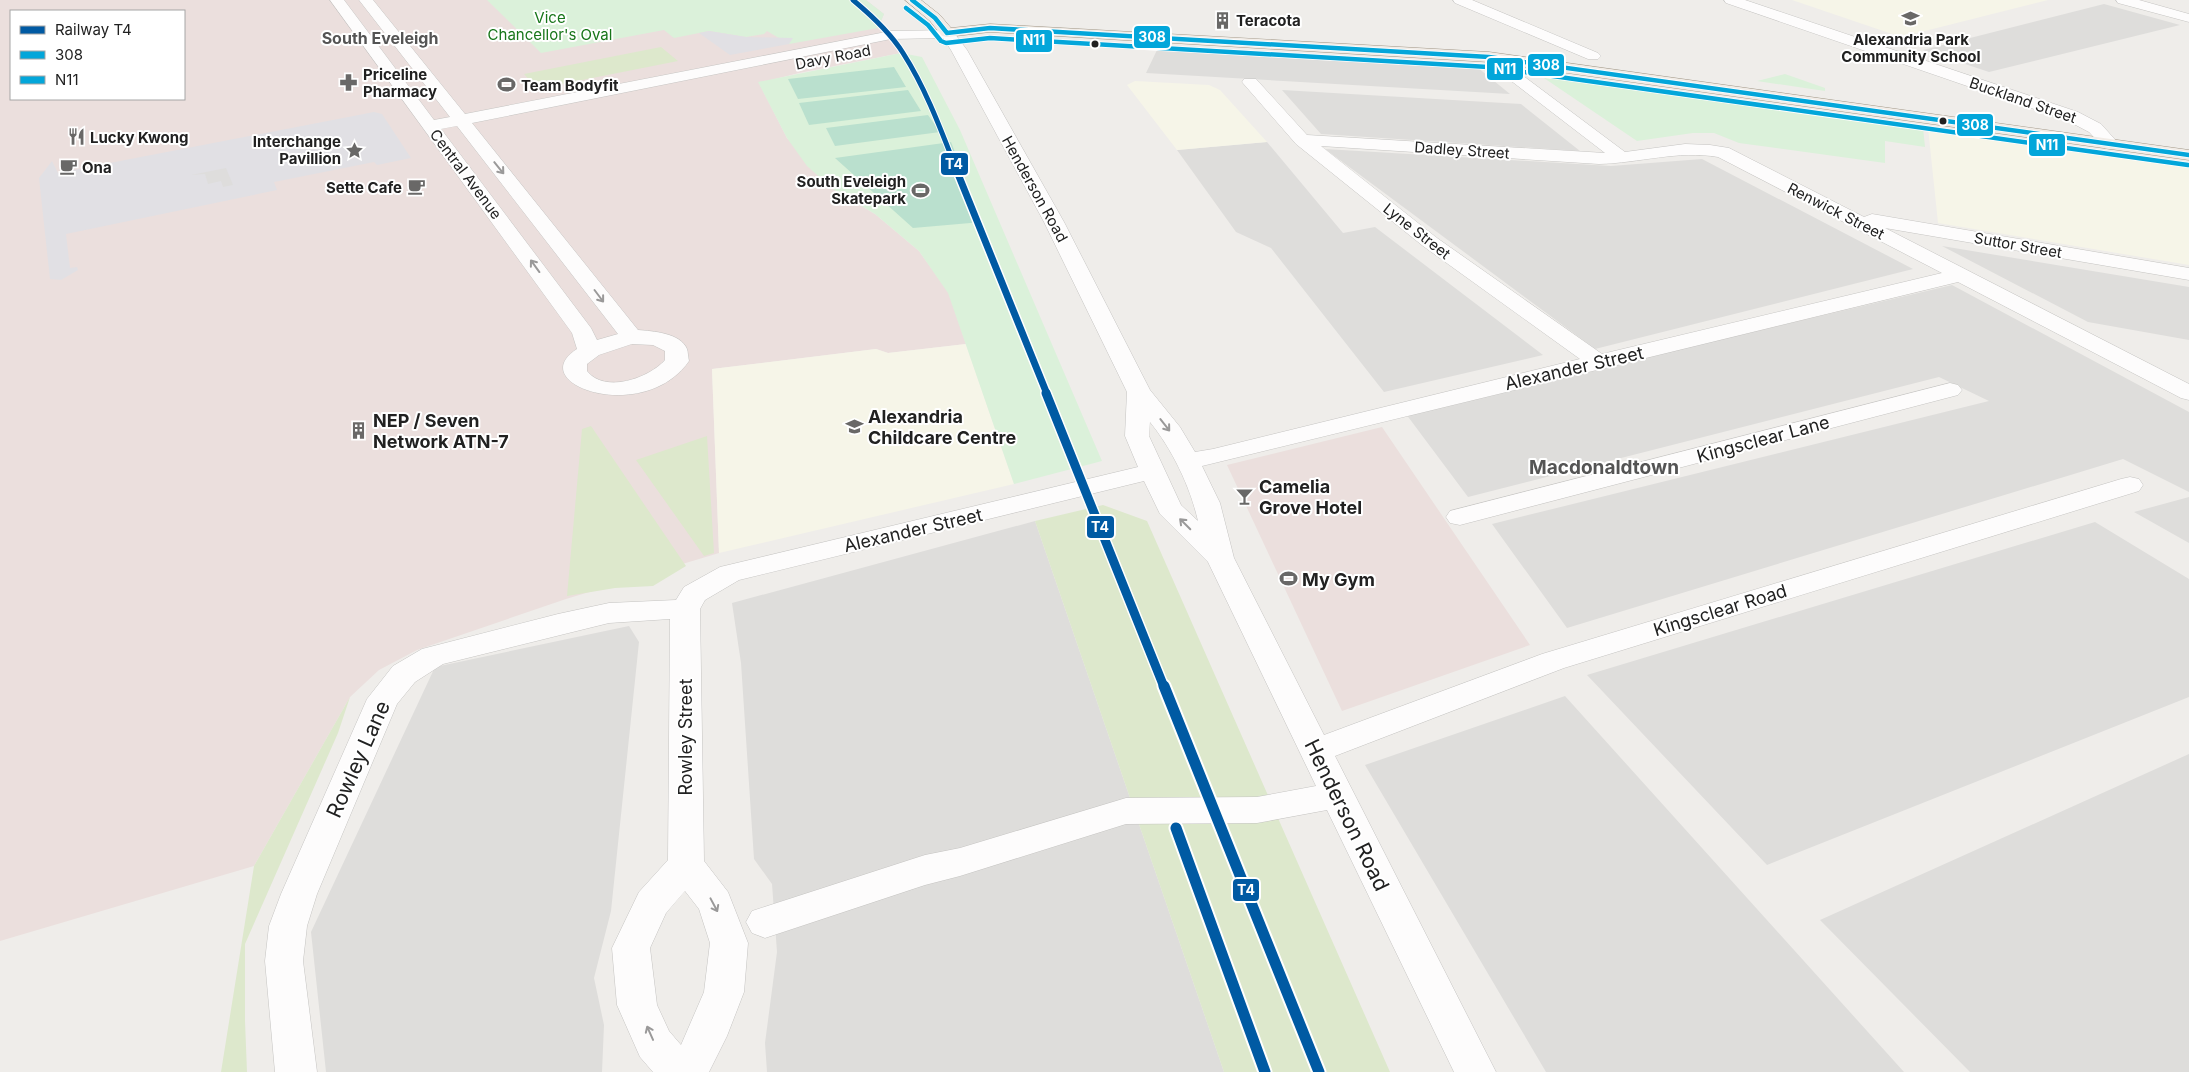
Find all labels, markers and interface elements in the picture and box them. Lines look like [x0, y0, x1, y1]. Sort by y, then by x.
park label: Vice Chancellor's Oval [488, 8, 612, 44]
school or university icon: Alexandria Park Community School [1901, 8, 1921, 28]
legend [10, 10, 185, 100]
building icon: Teracota [1212, 10, 1232, 30]
place label: Teracota [1236, 11, 1301, 30]
text: Railway T4 [55, 20, 132, 39]
line badge: 308 [1133, 25, 1171, 49]
district label: South Eveleigh [322, 28, 438, 48]
text: 308 [1138, 28, 1166, 45]
line badge: N11 [1015, 29, 1053, 53]
place label: Alexandria Park Community School [1841, 30, 1981, 66]
text: N11 [1023, 31, 1045, 48]
unlabelled marker [1090, 39, 1100, 49]
street label: Davy Road [794, 40, 872, 74]
text: 308 [55, 45, 83, 64]
line badge: 308 [1527, 53, 1565, 77]
text: 308 [1532, 56, 1560, 73]
line badge: N11 [1486, 57, 1524, 81]
text: N11 [1494, 60, 1516, 77]
place label: Priceline Pharmacy [363, 65, 437, 101]
text: N11 [55, 70, 79, 89]
pharmacy icon: Priceline Pharmacy [339, 73, 359, 93]
street label: Buckland Street [1967, 73, 2079, 127]
sports icon: Team Bodyfit [497, 75, 517, 95]
place label: Team Bodyfit [521, 76, 619, 95]
line badge: 308 [1956, 113, 1994, 137]
unlabelled marker [1938, 116, 1948, 126]
text: 308 [1961, 116, 1989, 133]
street label: Central Avenue [426, 125, 506, 223]
restaurant icon: Lucky Kwong [66, 127, 86, 147]
place label: Lucky Kwong [90, 128, 188, 147]
place label: Interchange Pavillion [253, 132, 341, 168]
street label: Henderson Road [998, 133, 1072, 245]
line badge: N11 [2028, 133, 2066, 157]
text: N11 [2036, 136, 2058, 153]
street label: Dadley Street [1414, 137, 1510, 163]
place icon: Interchange Pavillion [345, 140, 365, 160]
line badge: T4 [940, 152, 969, 176]
text: T4 [945, 155, 963, 172]
cafe icon: Ona [58, 157, 78, 177]
place label: Ona [82, 158, 112, 177]
one-way arrow [493, 161, 504, 174]
place label: South Eveleigh Skatepark [797, 172, 906, 208]
cafe icon: Sette Cafe [406, 177, 426, 197]
place label: Sette Cafe [326, 178, 402, 197]
street label: Renwick Street [1784, 178, 1888, 244]
sports icon: South Eveleigh Skatepark [910, 180, 930, 200]
street label: Lyne Street [1380, 199, 1454, 263]
street label: Suttor Street [1973, 228, 2064, 262]
one-way arrow [530, 259, 540, 273]
one-way arrow [594, 289, 605, 302]
street label: Alexander Street [1503, 342, 1645, 394]
place label: Alexandria Childcare Centre [868, 406, 1016, 448]
place label: NEP / Seven Network ATN-7 [373, 410, 509, 452]
street label: Kingsclear Lane [1694, 411, 1832, 467]
school or university icon: Alexandria Childcare Centre [844, 416, 864, 436]
one-way arrow [1160, 418, 1170, 432]
building icon: NEP / Seven Network ATN-7 [349, 420, 369, 440]
district label: Macdonaldtown [1529, 456, 1679, 479]
place label: Camelia Grove Hotel [1259, 476, 1362, 518]
bar icon: Camelia Grove Hotel [1235, 486, 1255, 506]
street label: Alexander Street [842, 504, 984, 556]
line badge: T4 [1086, 515, 1115, 539]
one-way arrow [1179, 517, 1191, 530]
text: T4 [1091, 518, 1109, 535]
sports icon: My Gym [1278, 569, 1298, 589]
place label: My Gym [1302, 569, 1375, 590]
street label: Kingsclear Road [1651, 580, 1789, 640]
street label: Rowley Street [675, 678, 696, 796]
street label: Rowley Lane [321, 697, 395, 821]
street label: Henderson Road [1299, 735, 1395, 895]
line badge: T4 [1232, 878, 1260, 902]
text: T4 [1237, 881, 1255, 898]
one-way arrow [709, 897, 719, 912]
one-way arrow [644, 1026, 654, 1041]

